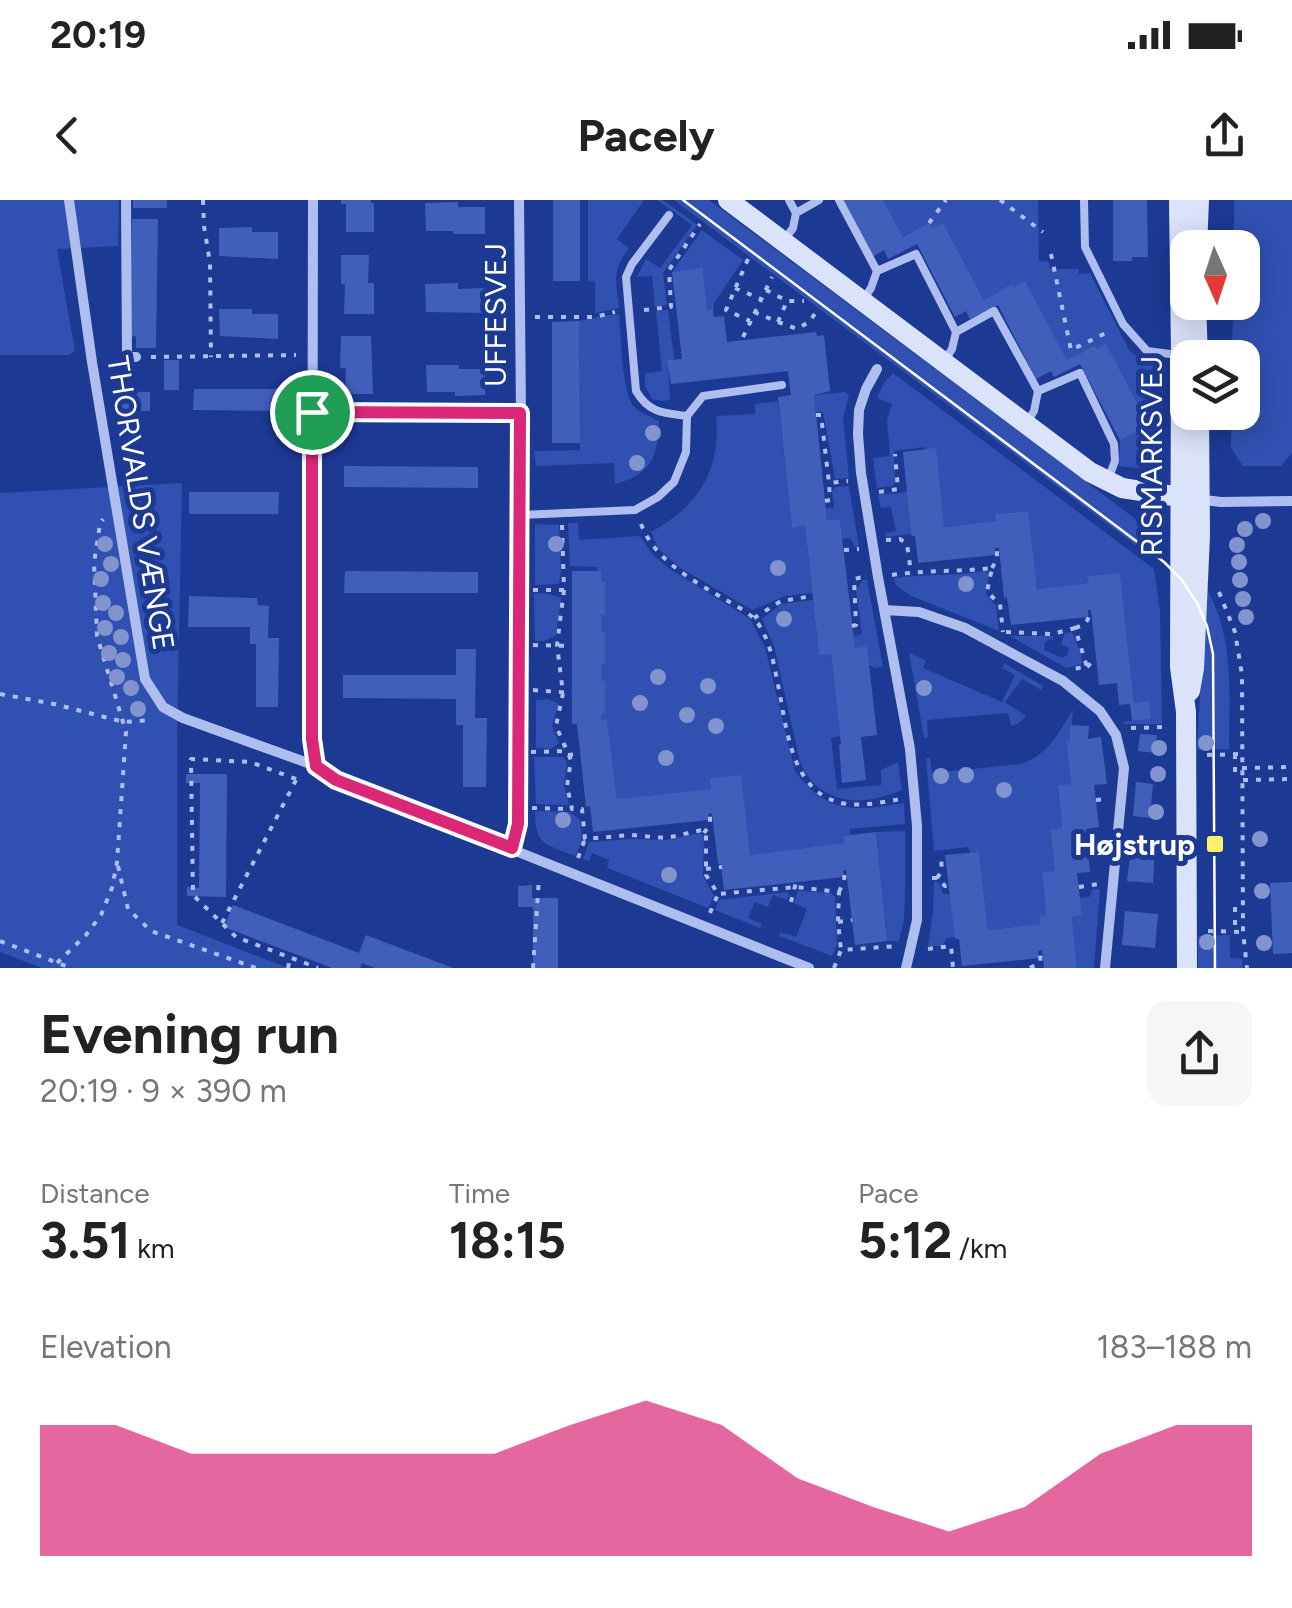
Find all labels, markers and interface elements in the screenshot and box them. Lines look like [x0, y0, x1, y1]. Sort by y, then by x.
text: 20:19 [50, 12, 146, 58]
icon: back [40, 108, 95, 163]
text: Pacely [577, 108, 715, 162]
icon: share [1197, 108, 1252, 163]
north arrow [1170, 230, 1260, 320]
map controls [1170, 230, 1260, 430]
street label: UFFESVEJ [477, 243, 514, 387]
button: layers [1170, 340, 1260, 430]
street label: THORVALDS VÆNGE [99, 353, 183, 653]
street label: RISMARKSVEJ [1133, 356, 1170, 556]
pin [270, 370, 355, 455]
icon: arrive [285, 385, 340, 440]
place label: Højstrup [1074, 826, 1195, 863]
marker: Højstrup [1204, 833, 1226, 855]
text: Evening run [40, 1001, 339, 1067]
button: share [1147, 1001, 1252, 1106]
text: 20:19 · 9 × 390 m [40, 1072, 287, 1110]
text: Distance [40, 1176, 150, 1210]
text: Time [449, 1176, 510, 1210]
text: Pace [858, 1176, 919, 1210]
text: 3.51 [40, 1210, 130, 1271]
text: 18:15 [449, 1210, 566, 1271]
text: 5:12 [858, 1210, 952, 1271]
text: km [130, 1231, 175, 1265]
text: /km [952, 1231, 1007, 1265]
text: Elevation [40, 1328, 172, 1366]
text: 183–188 m [1096, 1328, 1252, 1366]

